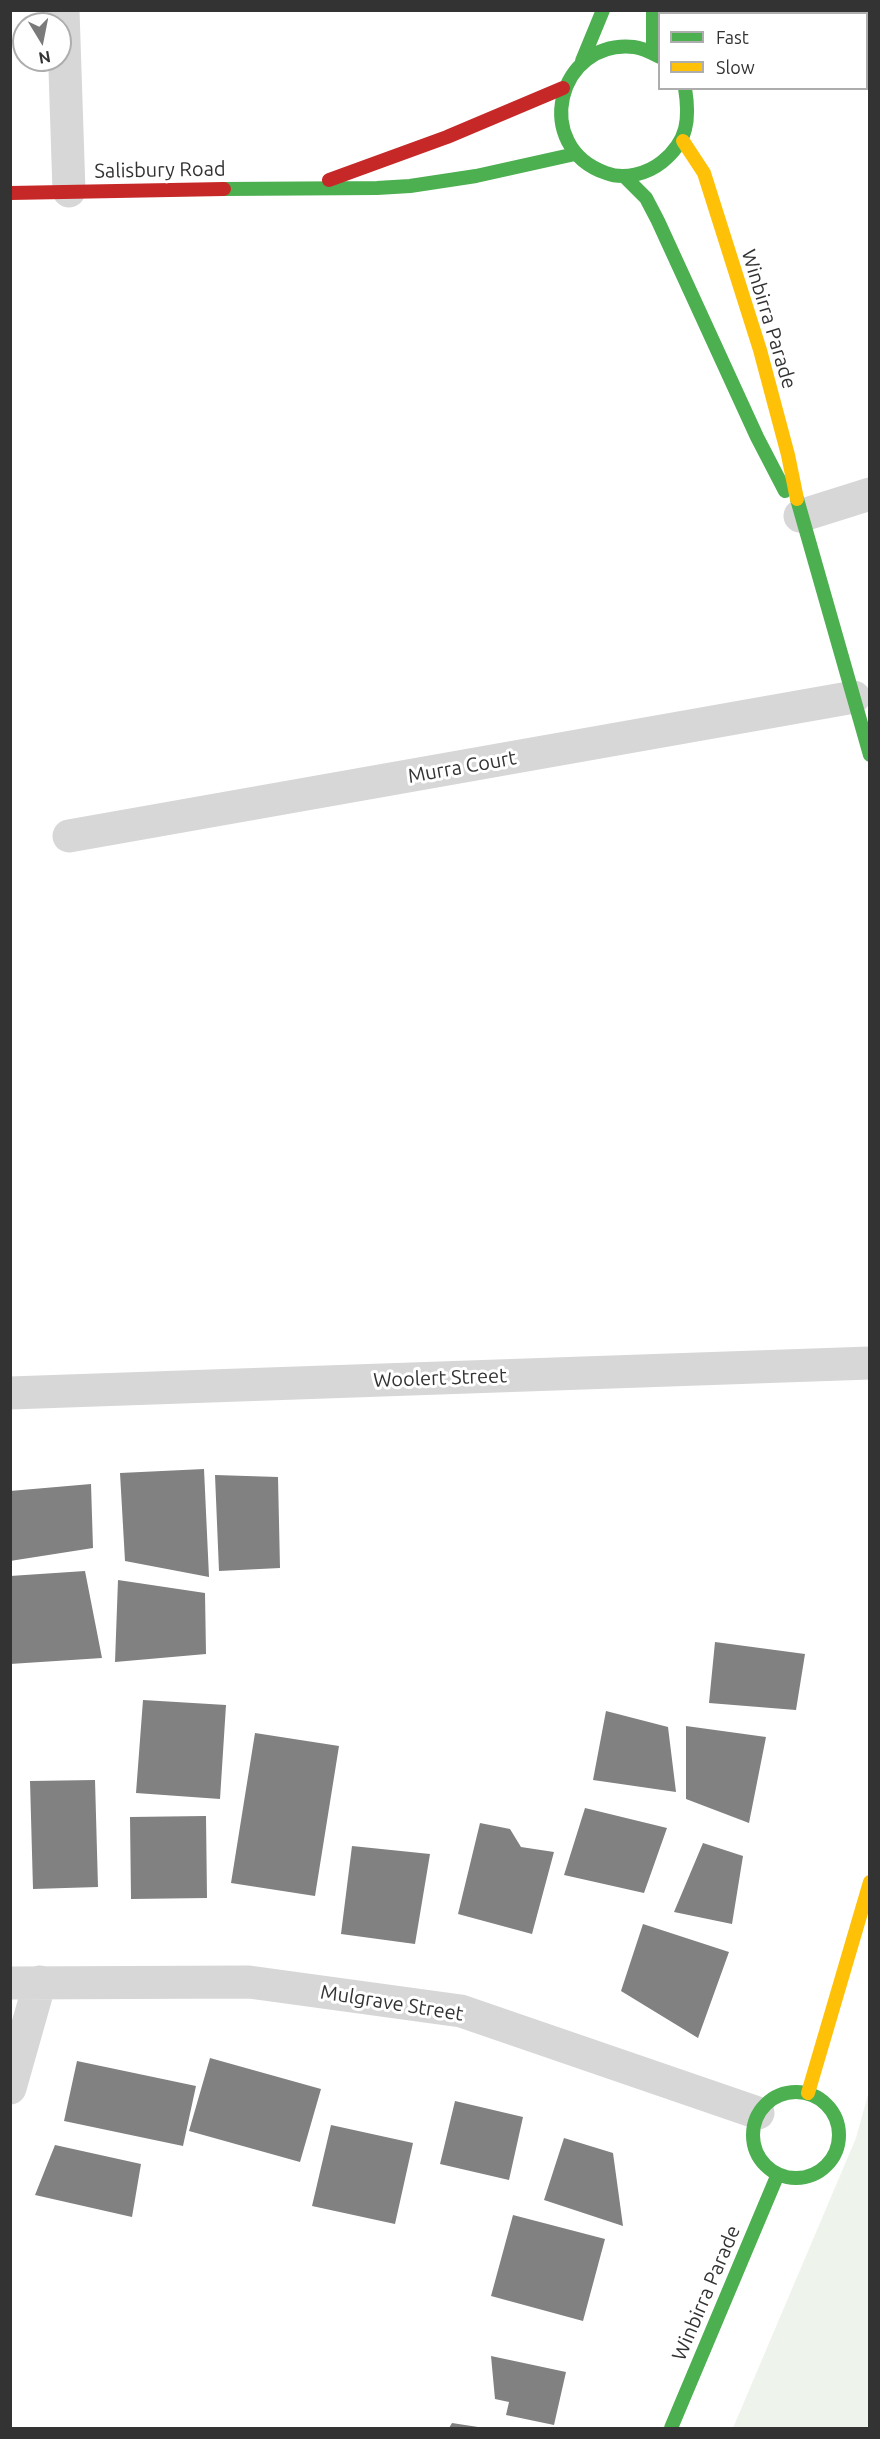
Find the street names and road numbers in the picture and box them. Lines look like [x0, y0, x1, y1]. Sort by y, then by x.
street label: Salisbury Road [94, 157, 226, 183]
street label: Winbirra Parade [736, 246, 802, 392]
street label: Murra Court [406, 746, 518, 788]
street label: Woolert Street [373, 1364, 507, 1392]
street label: Mulgrave Street [319, 1980, 465, 2026]
street label: Winbirra Parade [667, 2222, 745, 2364]

